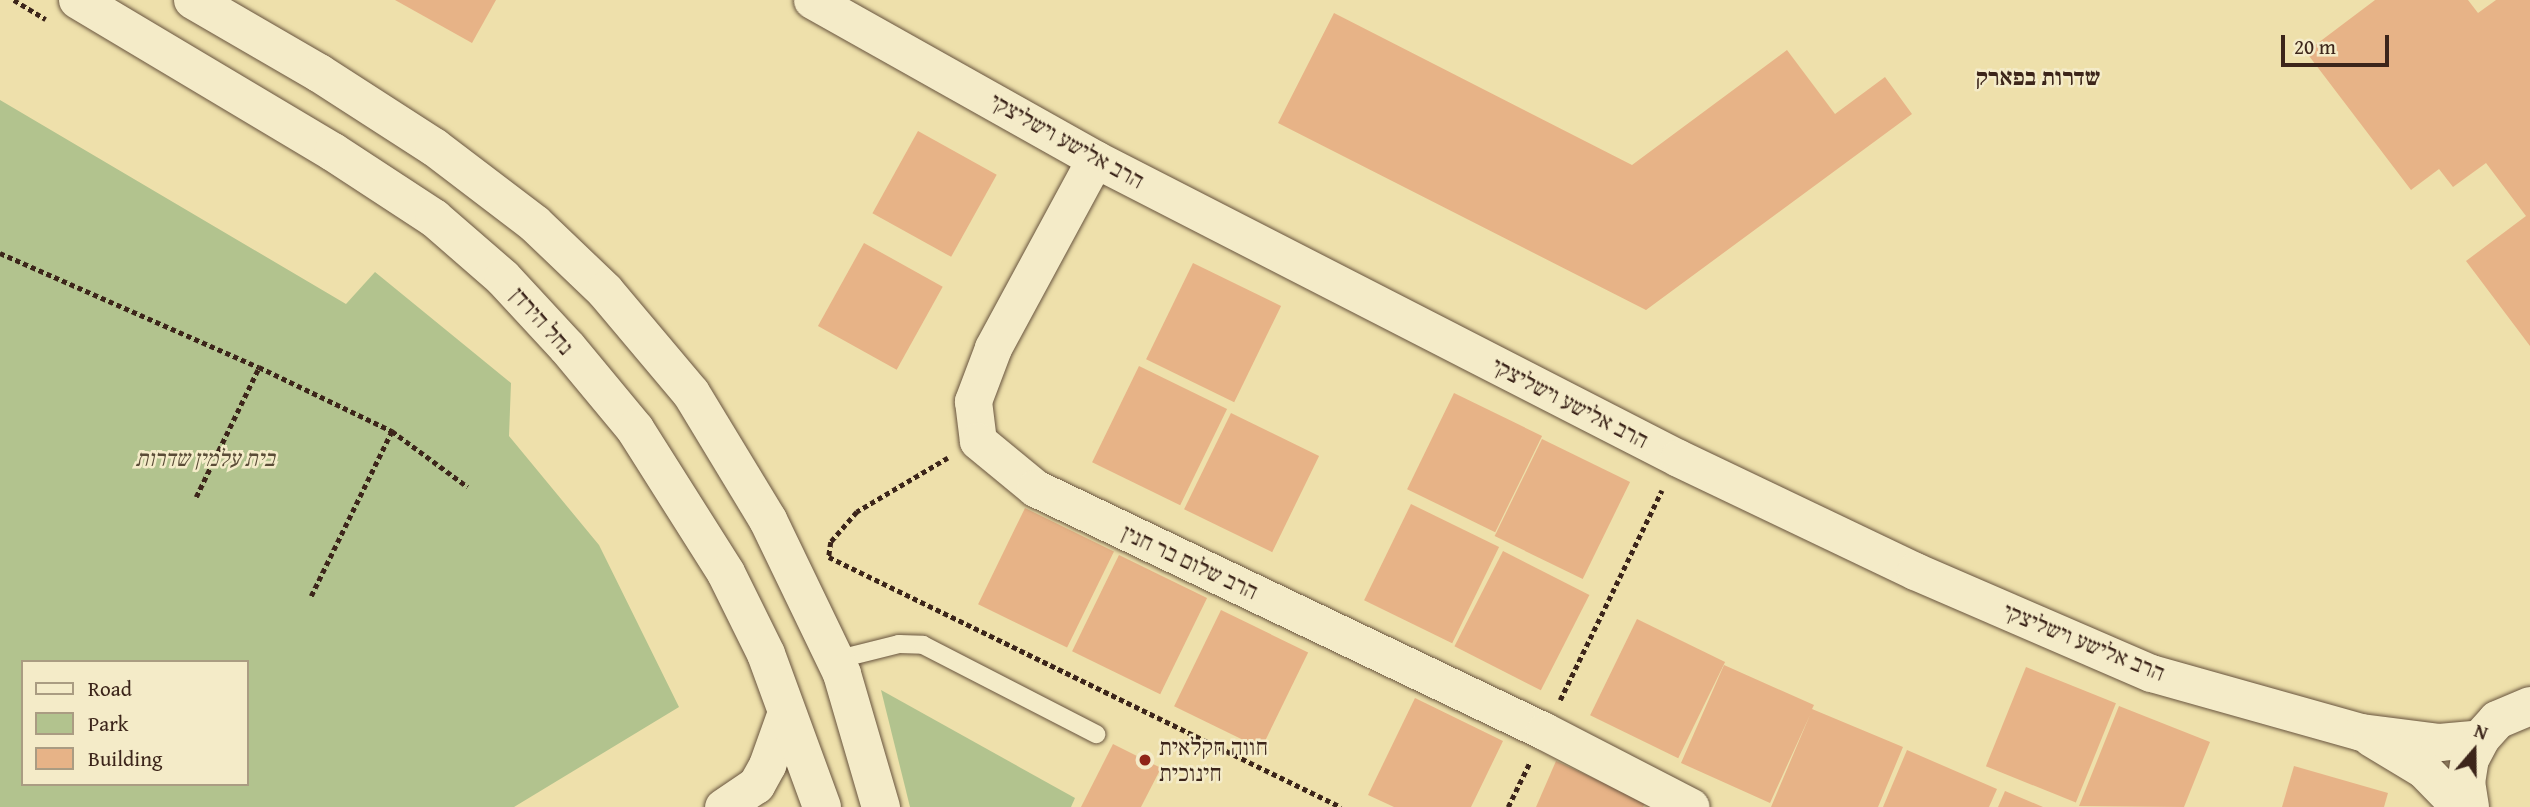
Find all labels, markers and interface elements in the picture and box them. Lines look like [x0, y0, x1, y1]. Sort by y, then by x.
scale bar [2285, 21, 2394, 65]
text: 20 m [2294, 31, 2336, 62]
district label: שדרות בפארק [1976, 63, 2100, 91]
street label: הרב אלישע וישליצקי [985, 87, 1149, 195]
street label: נחל הירדן [505, 282, 579, 360]
street label: הרב אלישע וישליצקי [1487, 352, 1653, 454]
park label: בית עלמין שדרות [135, 444, 275, 472]
street label: הרב שלום בר חנין [1118, 518, 1262, 606]
street label: הרב אלישע וישליצקי [1999, 597, 2169, 687]
legend [21, 660, 248, 786]
text: Road [88, 673, 132, 704]
text: Park [88, 708, 129, 739]
north arrow [2439, 716, 2509, 786]
text: N [2470, 716, 2492, 747]
place label: חווה חקלאית חינוכית [1159, 733, 1268, 787]
text: Building [88, 743, 162, 774]
marker: חווה חקלאית חינוכית [1137, 752, 1153, 768]

